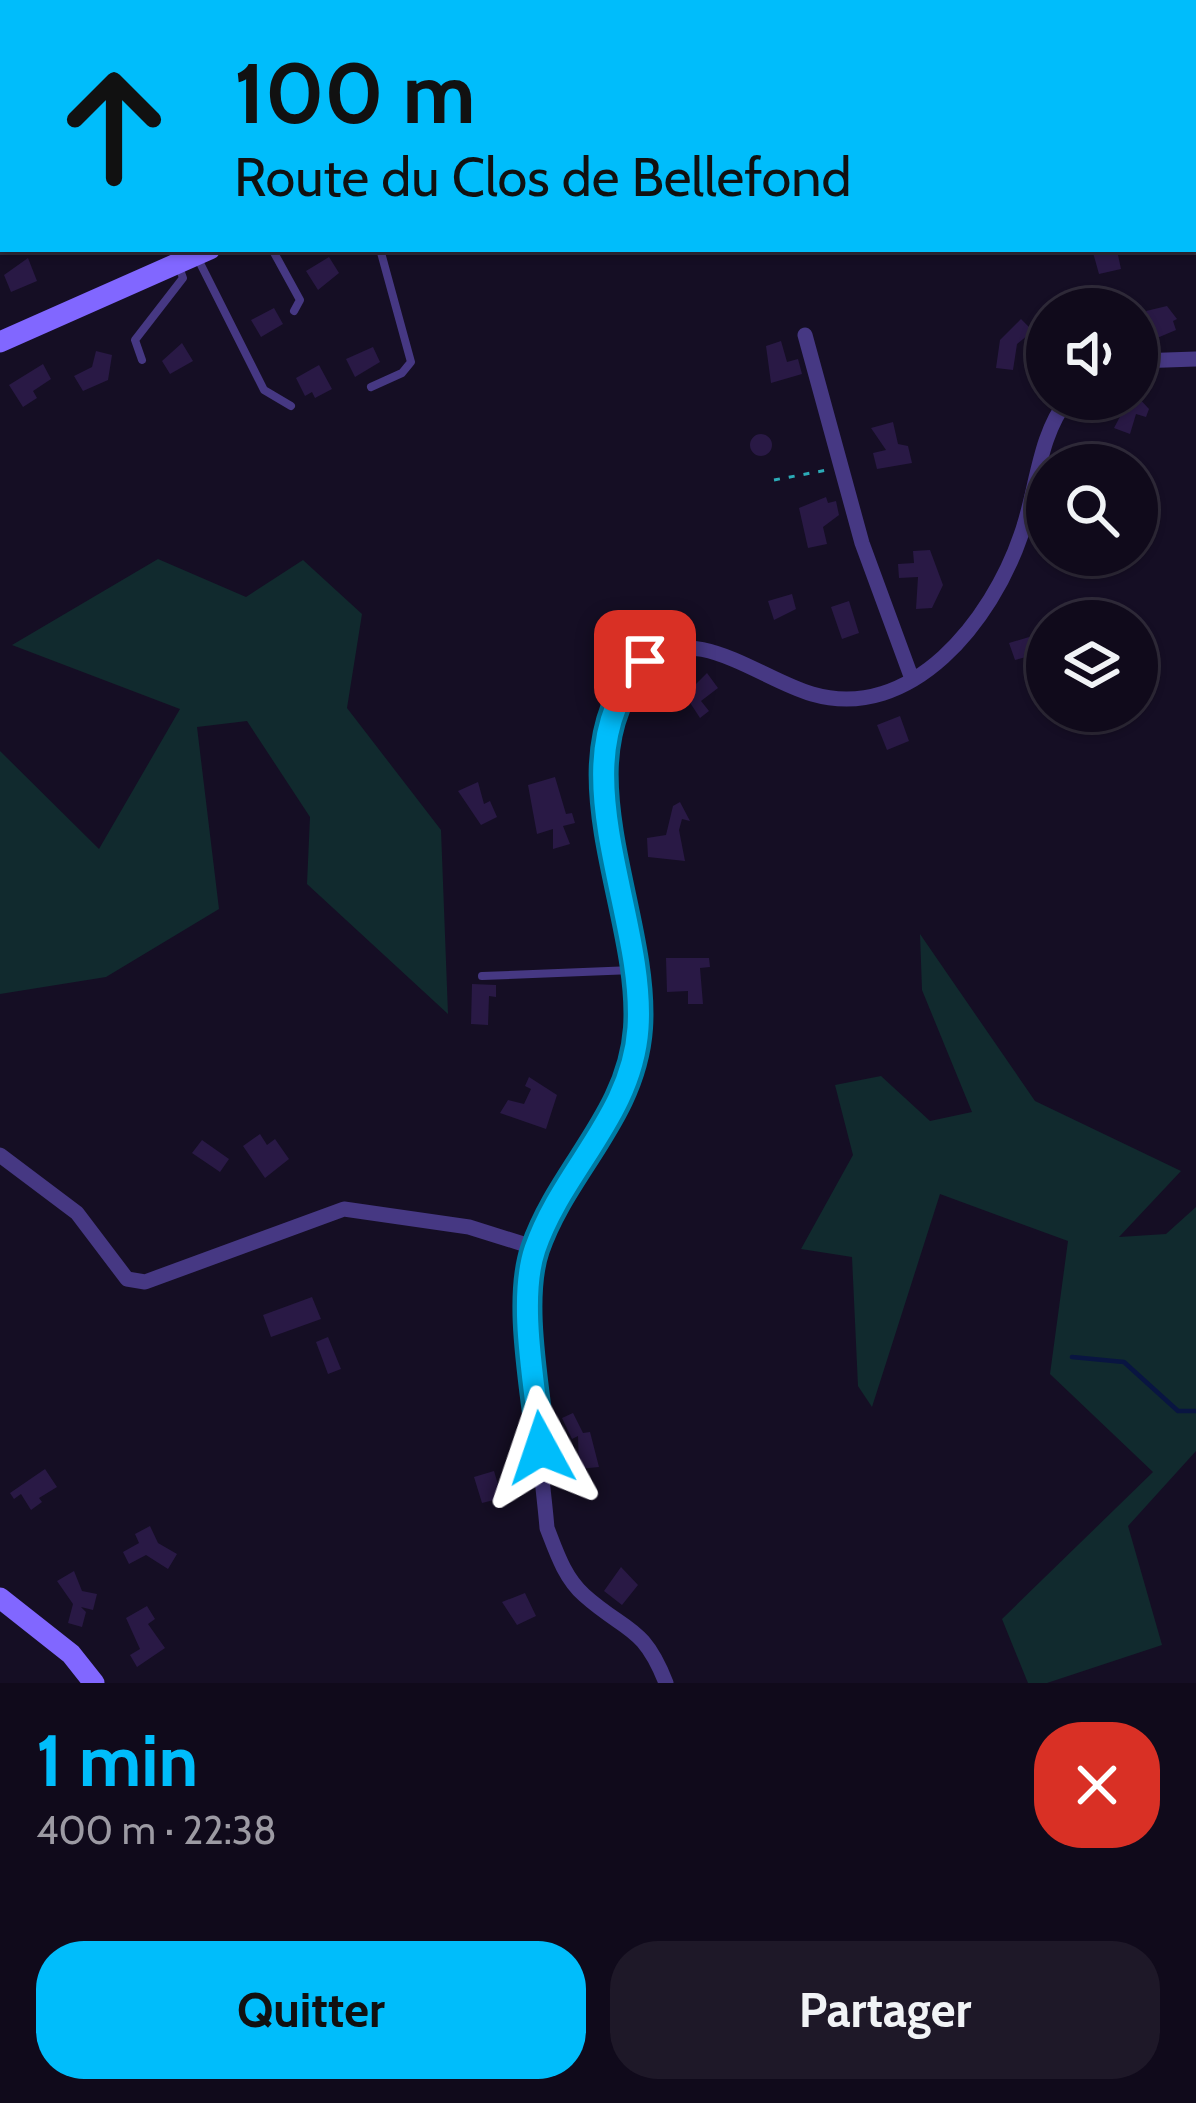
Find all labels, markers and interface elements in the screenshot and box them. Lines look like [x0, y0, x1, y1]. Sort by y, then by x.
text: 100 m [234, 42, 476, 144]
icon: ahead [36, 48, 192, 204]
text: Route du Clos de Bellefond [234, 144, 851, 210]
map controls [1026, 288, 1158, 732]
button: sound [1026, 288, 1158, 420]
button: search [1026, 444, 1158, 576]
button: layers [1026, 600, 1158, 732]
pin [594, 610, 696, 712]
icon: arrive [612, 628, 678, 694]
position arrow [478, 1385, 604, 1511]
text: 1 min [36, 1717, 198, 1804]
button: close [1034, 1722, 1160, 1848]
text: 400 m · 22:38 [36, 1806, 277, 1854]
button: Quitter [36, 1941, 586, 2079]
button: Partager [610, 1941, 1160, 2079]

